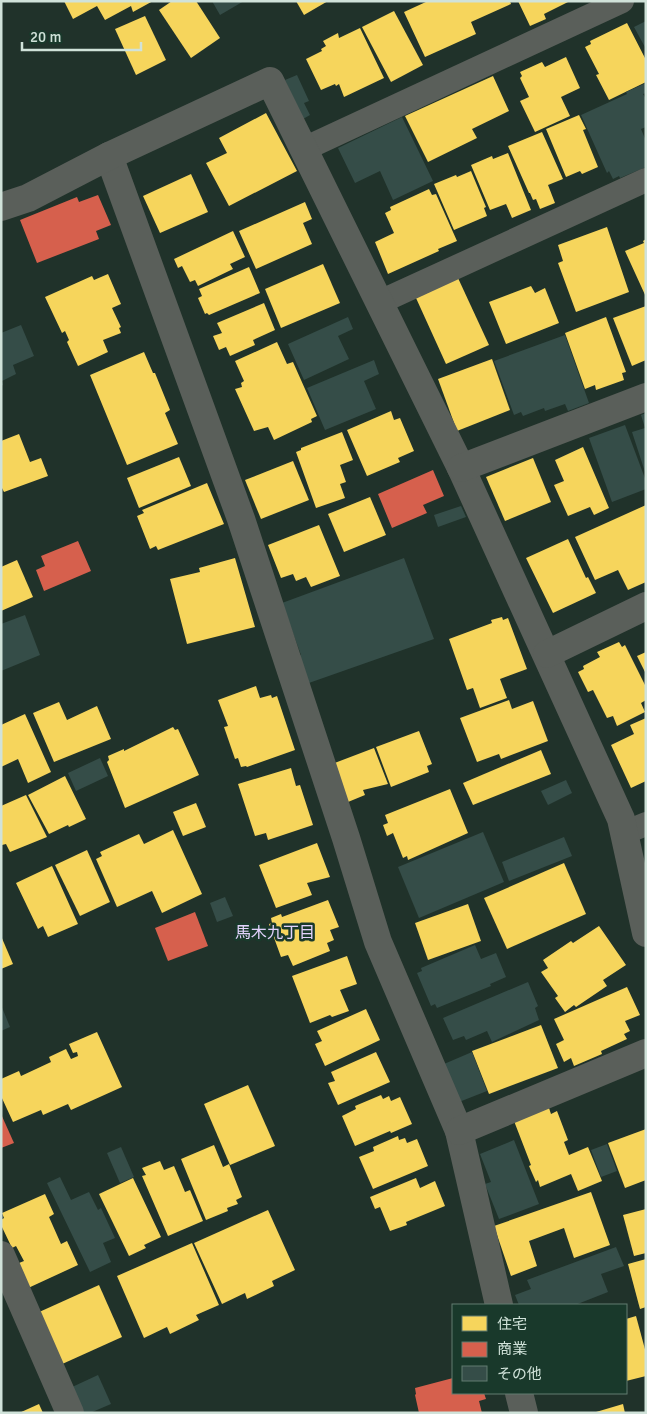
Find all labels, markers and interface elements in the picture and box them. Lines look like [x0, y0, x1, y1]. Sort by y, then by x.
scale bar [22, 20, 141, 52]
text: 20 m [30, 28, 61, 46]
district label: 馬木九丁目 [235, 923, 315, 943]
legend [452, 1304, 627, 1394]
text: 住宅 [497, 1315, 527, 1333]
text: 商業 [497, 1340, 527, 1358]
text: その他 [497, 1365, 542, 1383]

